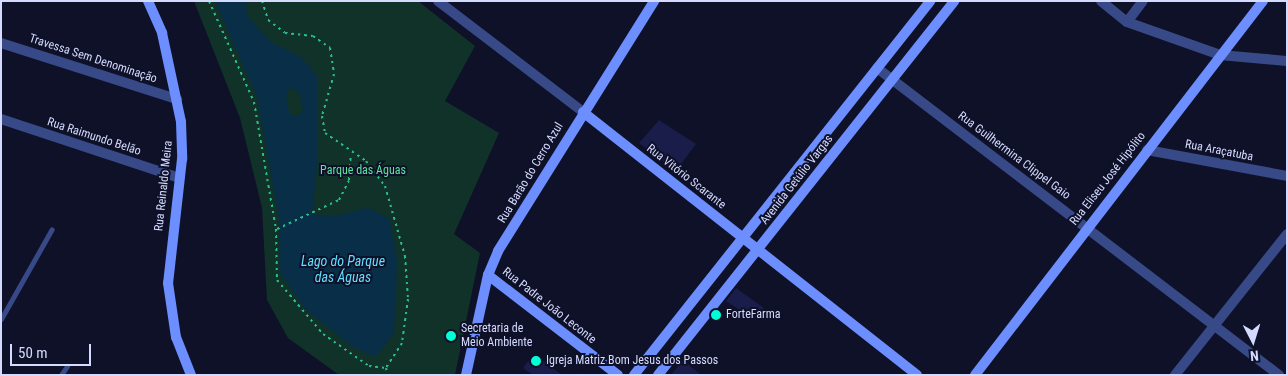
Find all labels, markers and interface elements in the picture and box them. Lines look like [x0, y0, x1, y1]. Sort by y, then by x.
street label: Travessa Sem Denominação [27, 32, 159, 86]
street label: Rua Guilhermina Clippel Gaio [955, 109, 1073, 203]
street label: Rua Raimundo Belão [45, 115, 143, 159]
street label: Rua Barão do Cerro Azul [495, 120, 567, 226]
street label: Rua Eliseu José Hipólito [1067, 129, 1149, 229]
street label: Avenida Getúlio Vargas [758, 132, 836, 228]
street label: Rua Araçatuba [1184, 137, 1254, 165]
street label: Rua Reinaldo Meira [152, 140, 176, 232]
street label: Rua Vitório Scarante [644, 142, 728, 212]
park label: Parque das Águas [320, 164, 406, 178]
water label: Lago do Parque das Águas [301, 253, 385, 286]
street label: Rua Padre João Leconte [499, 265, 599, 347]
place label: ForteFarma [726, 308, 781, 322]
marker: ForteFarma [710, 309, 722, 321]
north arrow [1228, 316, 1278, 366]
place label: Secretaria de Meio Ambiente [461, 322, 532, 350]
marker: Secretaria de Meio Ambiente [445, 330, 457, 342]
scale bar [12, 334, 94, 366]
text: 50 m [18, 344, 48, 362]
text: N [1249, 348, 1259, 364]
place label: Igreja Matriz Bom Jesus dos Passos [546, 354, 718, 368]
marker: Igreja Matriz Bom Jesus dos Passos [530, 355, 542, 367]

